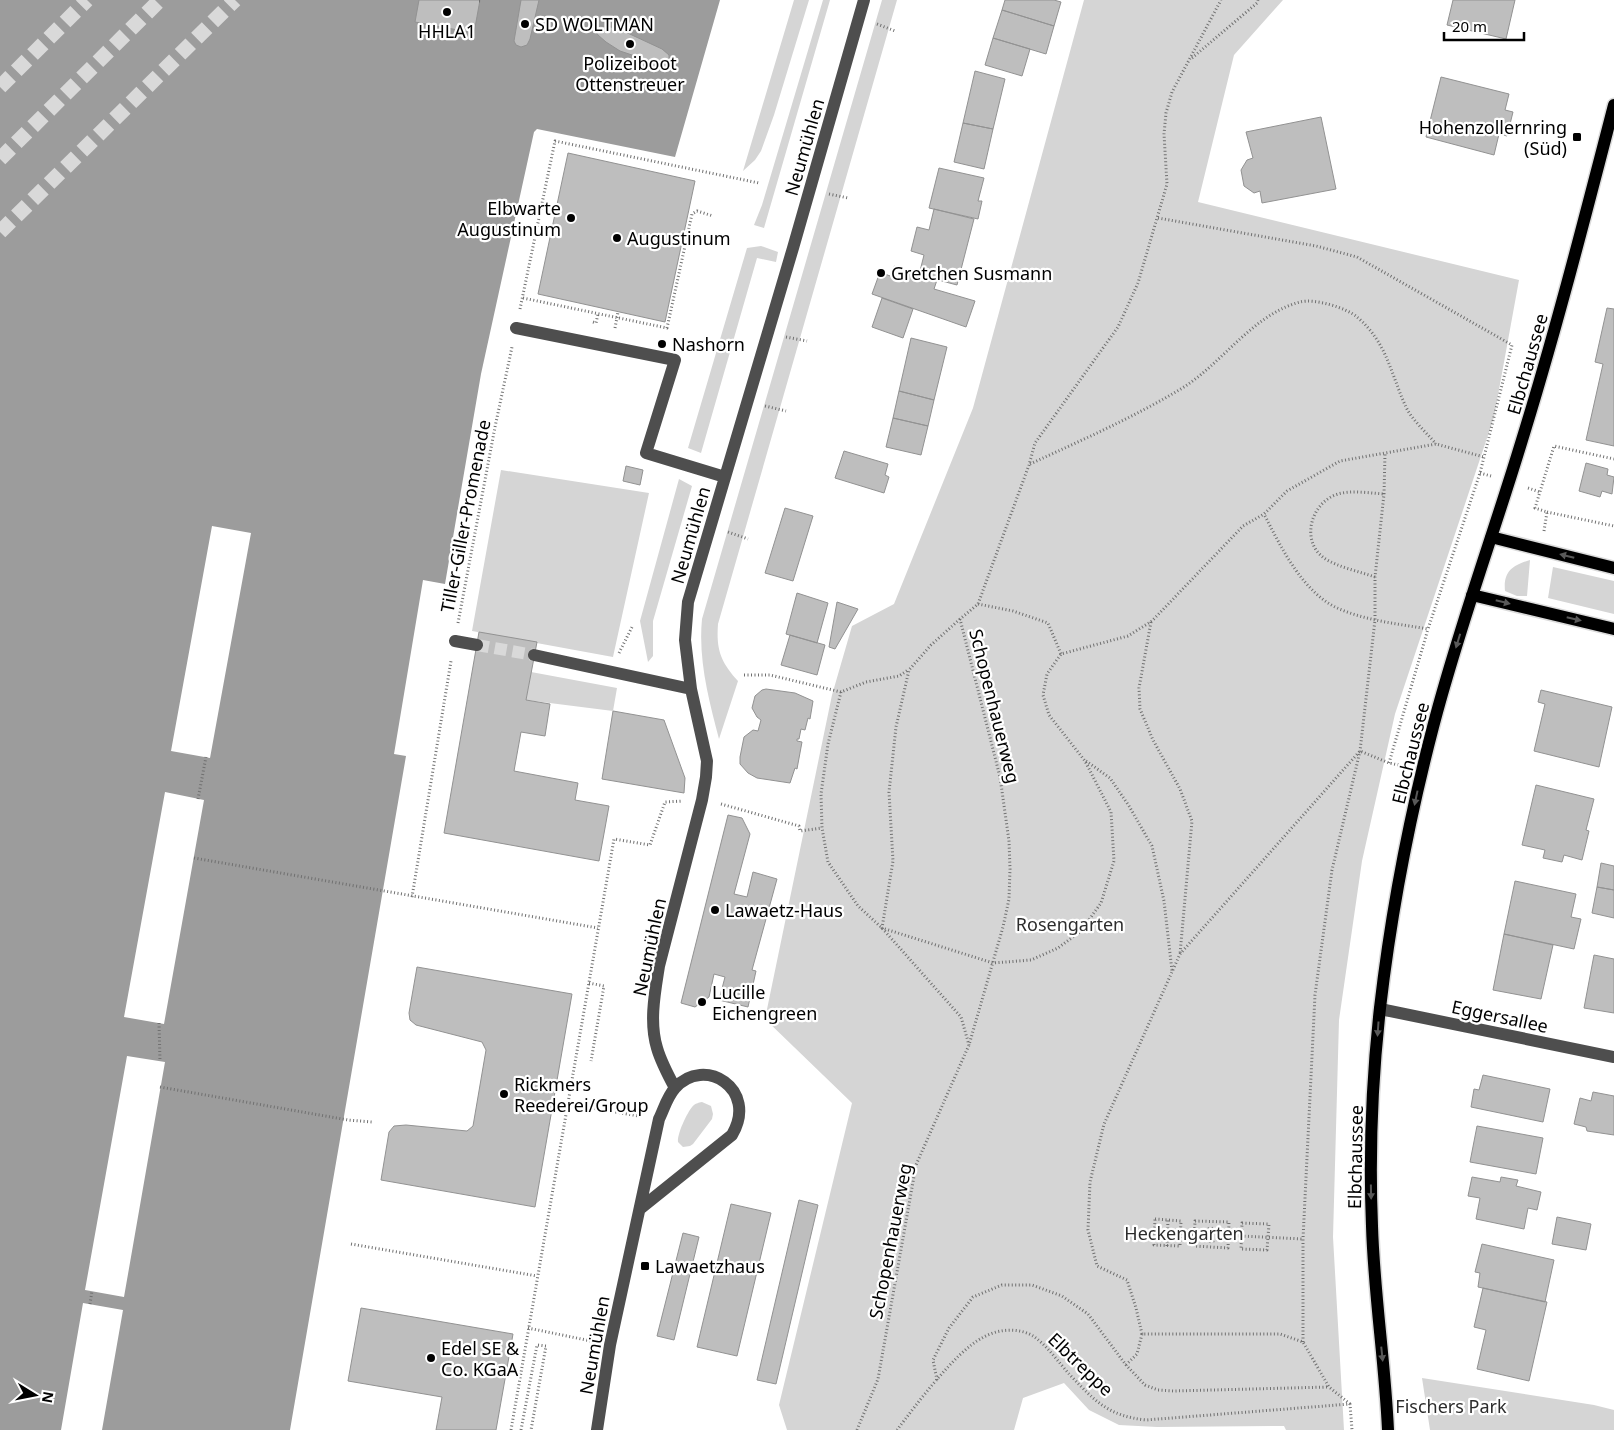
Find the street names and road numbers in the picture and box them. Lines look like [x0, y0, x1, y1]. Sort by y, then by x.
street label: Neumühlen [779, 96, 829, 198]
street label: Elbchaussee [1501, 311, 1553, 417]
street label: Tiller-Giller-Promenade [435, 417, 495, 615]
street label: Neumühlen [665, 484, 715, 586]
street label: Schopenhauerweg [964, 626, 1026, 786]
street label: Elbchaussee [1386, 700, 1434, 806]
street label: Neumühlen [627, 896, 671, 998]
street label: Eggersallee [1450, 994, 1550, 1038]
street label: Elbchaussee [1342, 1105, 1368, 1209]
street label: Schopenhauerweg [863, 1161, 917, 1321]
street label: Neumühlen [574, 1294, 614, 1396]
street label: Elbtreppe [1043, 1327, 1119, 1401]

